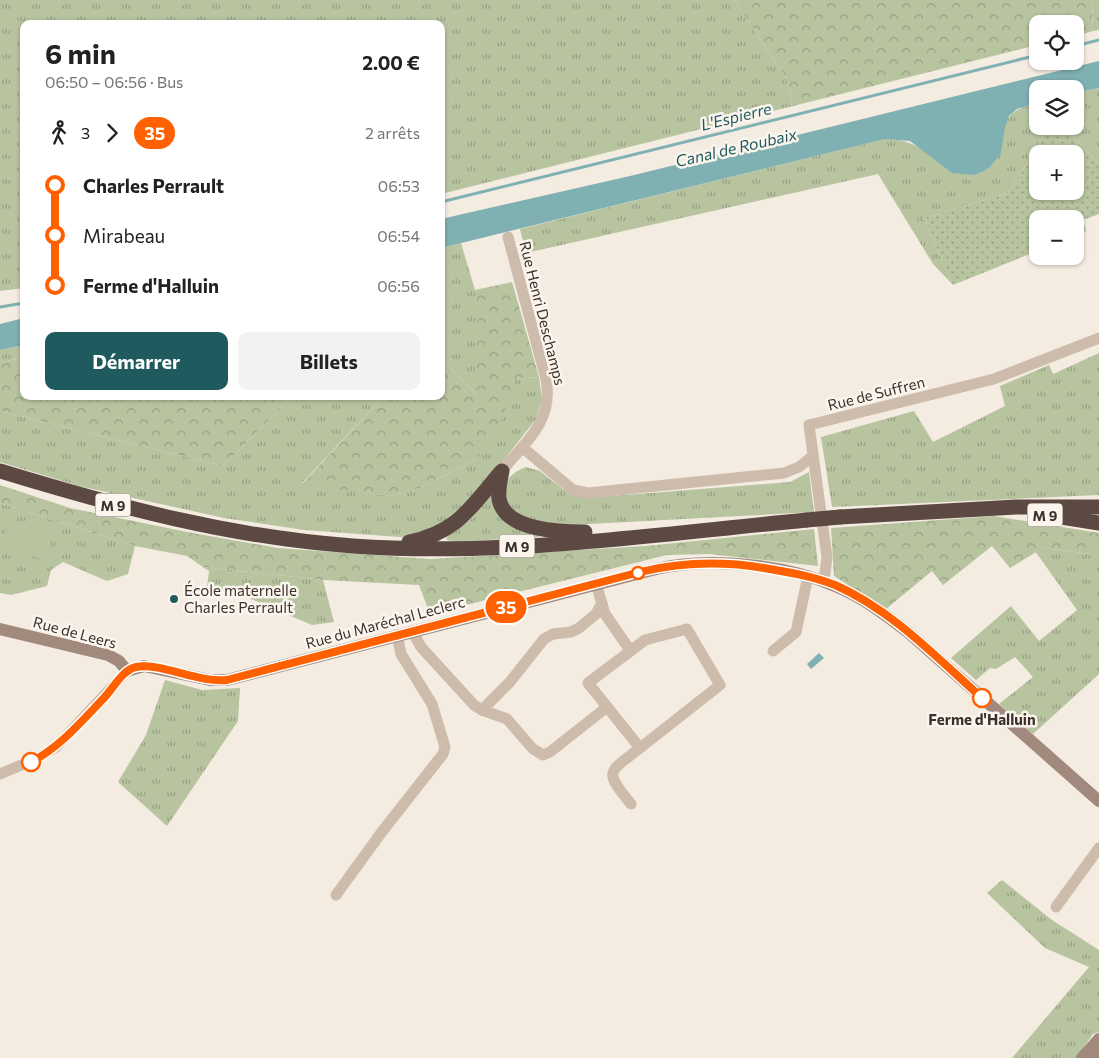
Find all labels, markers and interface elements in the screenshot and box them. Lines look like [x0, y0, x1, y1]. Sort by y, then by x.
map controls [1029, 15, 1084, 265]
button: locate [1029, 15, 1084, 70]
text: 6 min [45, 36, 116, 70]
text: 2.00 € [362, 51, 420, 74]
text: 06:50 – 06:56 · Bus [45, 72, 183, 91]
button: layers [1029, 80, 1084, 135]
water label: L'Espierre [699, 98, 774, 134]
icon: walk [45, 119, 73, 147]
icon: forward [98, 119, 126, 147]
text: 35 [144, 122, 165, 144]
text: 3 [81, 123, 90, 142]
text: 2 arrêts [365, 123, 420, 142]
water label: Canal de Roubaix [674, 124, 799, 170]
button: + [1029, 145, 1084, 200]
text: Charles Perrault [83, 174, 224, 197]
text: 06:53 [378, 176, 420, 195]
button: − [1029, 210, 1084, 265]
text: Mirabeau [83, 224, 165, 247]
text: 06:54 [377, 226, 420, 245]
street label: Rue Henri Deschamps [516, 239, 570, 387]
text: Ferme d'Halluin [83, 274, 219, 297]
text: 06:56 [377, 276, 420, 295]
button: Démarrer [45, 332, 228, 390]
button: Billets [238, 332, 420, 390]
street label: Rue de Suffren [826, 372, 926, 414]
road number: M 9 [96, 494, 130, 516]
road number: M 9 [1028, 504, 1062, 526]
road number: M 9 [500, 534, 534, 558]
unlabelled marker [631, 566, 645, 580]
place label: École maternelle Charles Perrault [184, 580, 297, 616]
line badge: 35 [484, 591, 528, 623]
street label: Rue du Maréchal Leclerc [303, 592, 467, 652]
marker: École maternelle Charles Perrault [168, 593, 180, 605]
text: 35 [496, 596, 516, 618]
street label: Rue de Leers [31, 612, 119, 652]
marker: Ferme d'Halluin [972, 688, 992, 708]
place label: Ferme d'Halluin [928, 710, 1036, 728]
unlabelled marker [21, 752, 41, 772]

